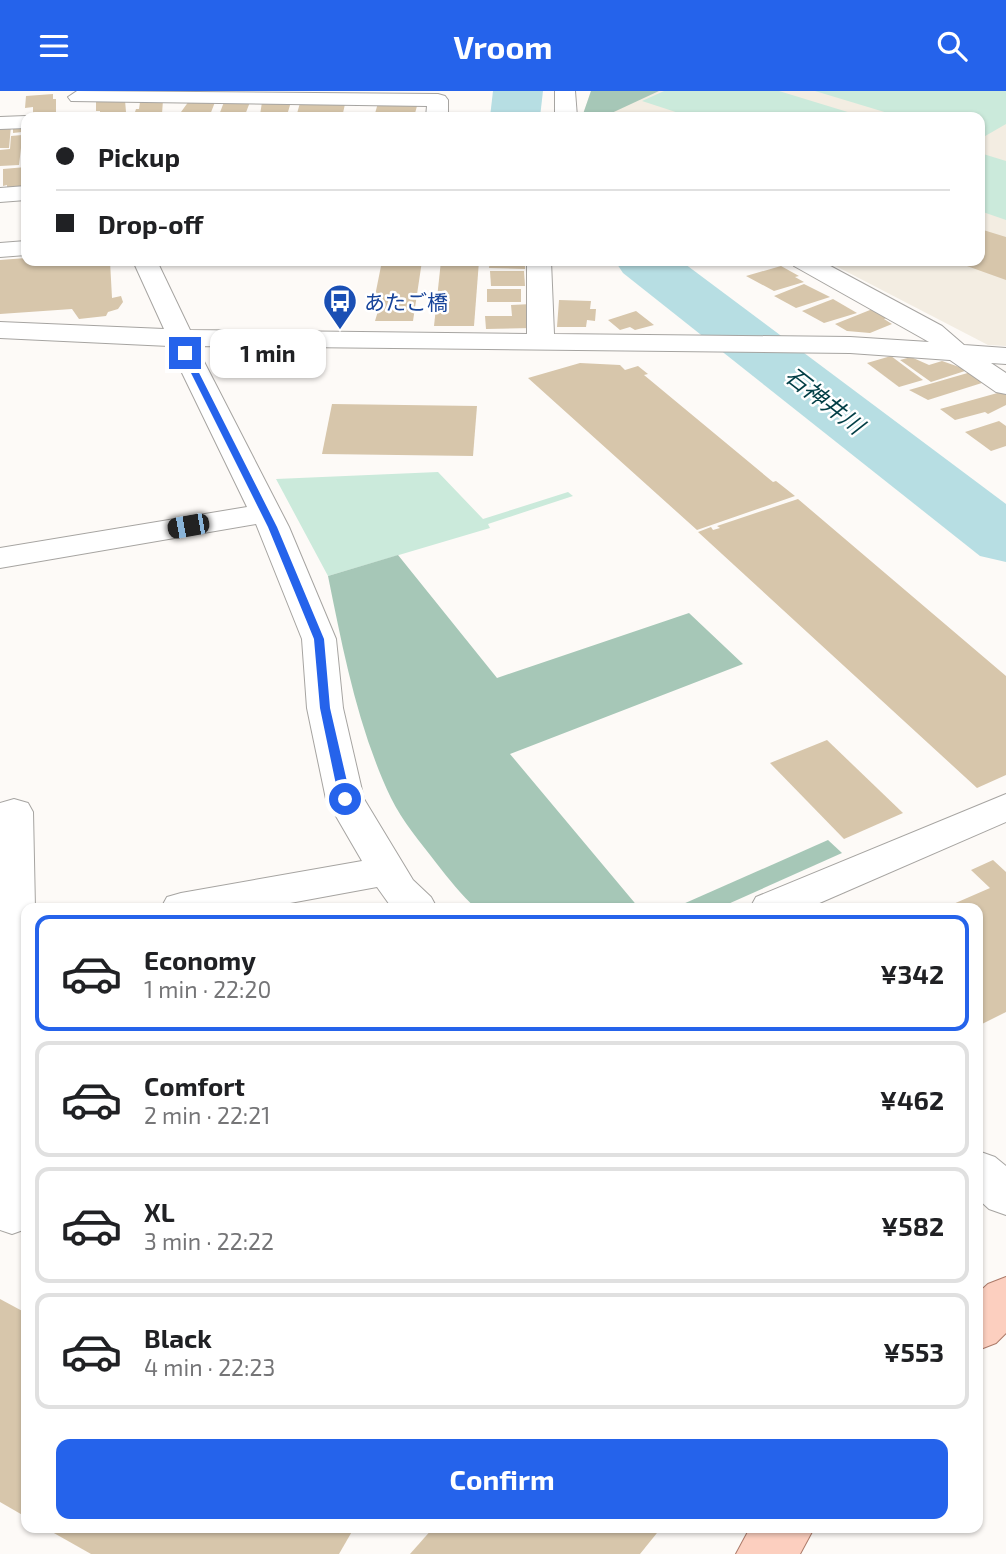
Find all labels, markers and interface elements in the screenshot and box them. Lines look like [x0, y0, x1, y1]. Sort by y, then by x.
icon: menu [35, 27, 73, 65]
text: Vroom [453, 27, 553, 65]
icon: search [933, 27, 971, 65]
text: Pickup [98, 141, 180, 172]
text: Drop-off [98, 208, 203, 239]
bus stop icon: あたご橋 [321, 282, 359, 331]
place label: あたご橋 [364, 289, 448, 314]
callout: 1 min [210, 329, 325, 377]
route end [169, 337, 201, 369]
text: 1 min [240, 339, 296, 367]
water label: 石神井川 [780, 361, 872, 441]
car [166, 512, 211, 540]
route start [329, 783, 361, 815]
icon: car [60, 942, 123, 1005]
text: Economy [144, 944, 256, 975]
text: ¥342 [880, 958, 944, 989]
text: 1 min · 22:20 [144, 975, 271, 1003]
icon: car [60, 1068, 123, 1131]
text: Comfort [144, 1070, 245, 1101]
text: ¥462 [880, 1084, 944, 1115]
text: 2 min · 22:21 [144, 1101, 270, 1129]
icon: car [60, 1194, 123, 1257]
text: XL [144, 1196, 175, 1227]
text: ¥582 [881, 1210, 944, 1241]
text: 3 min · 22:22 [144, 1227, 274, 1255]
icon: car [60, 1320, 123, 1383]
text: Black [144, 1322, 212, 1353]
text: ¥553 [883, 1336, 944, 1367]
text: 4 min · 22:23 [144, 1353, 275, 1381]
button: Confirm [56, 1439, 948, 1519]

